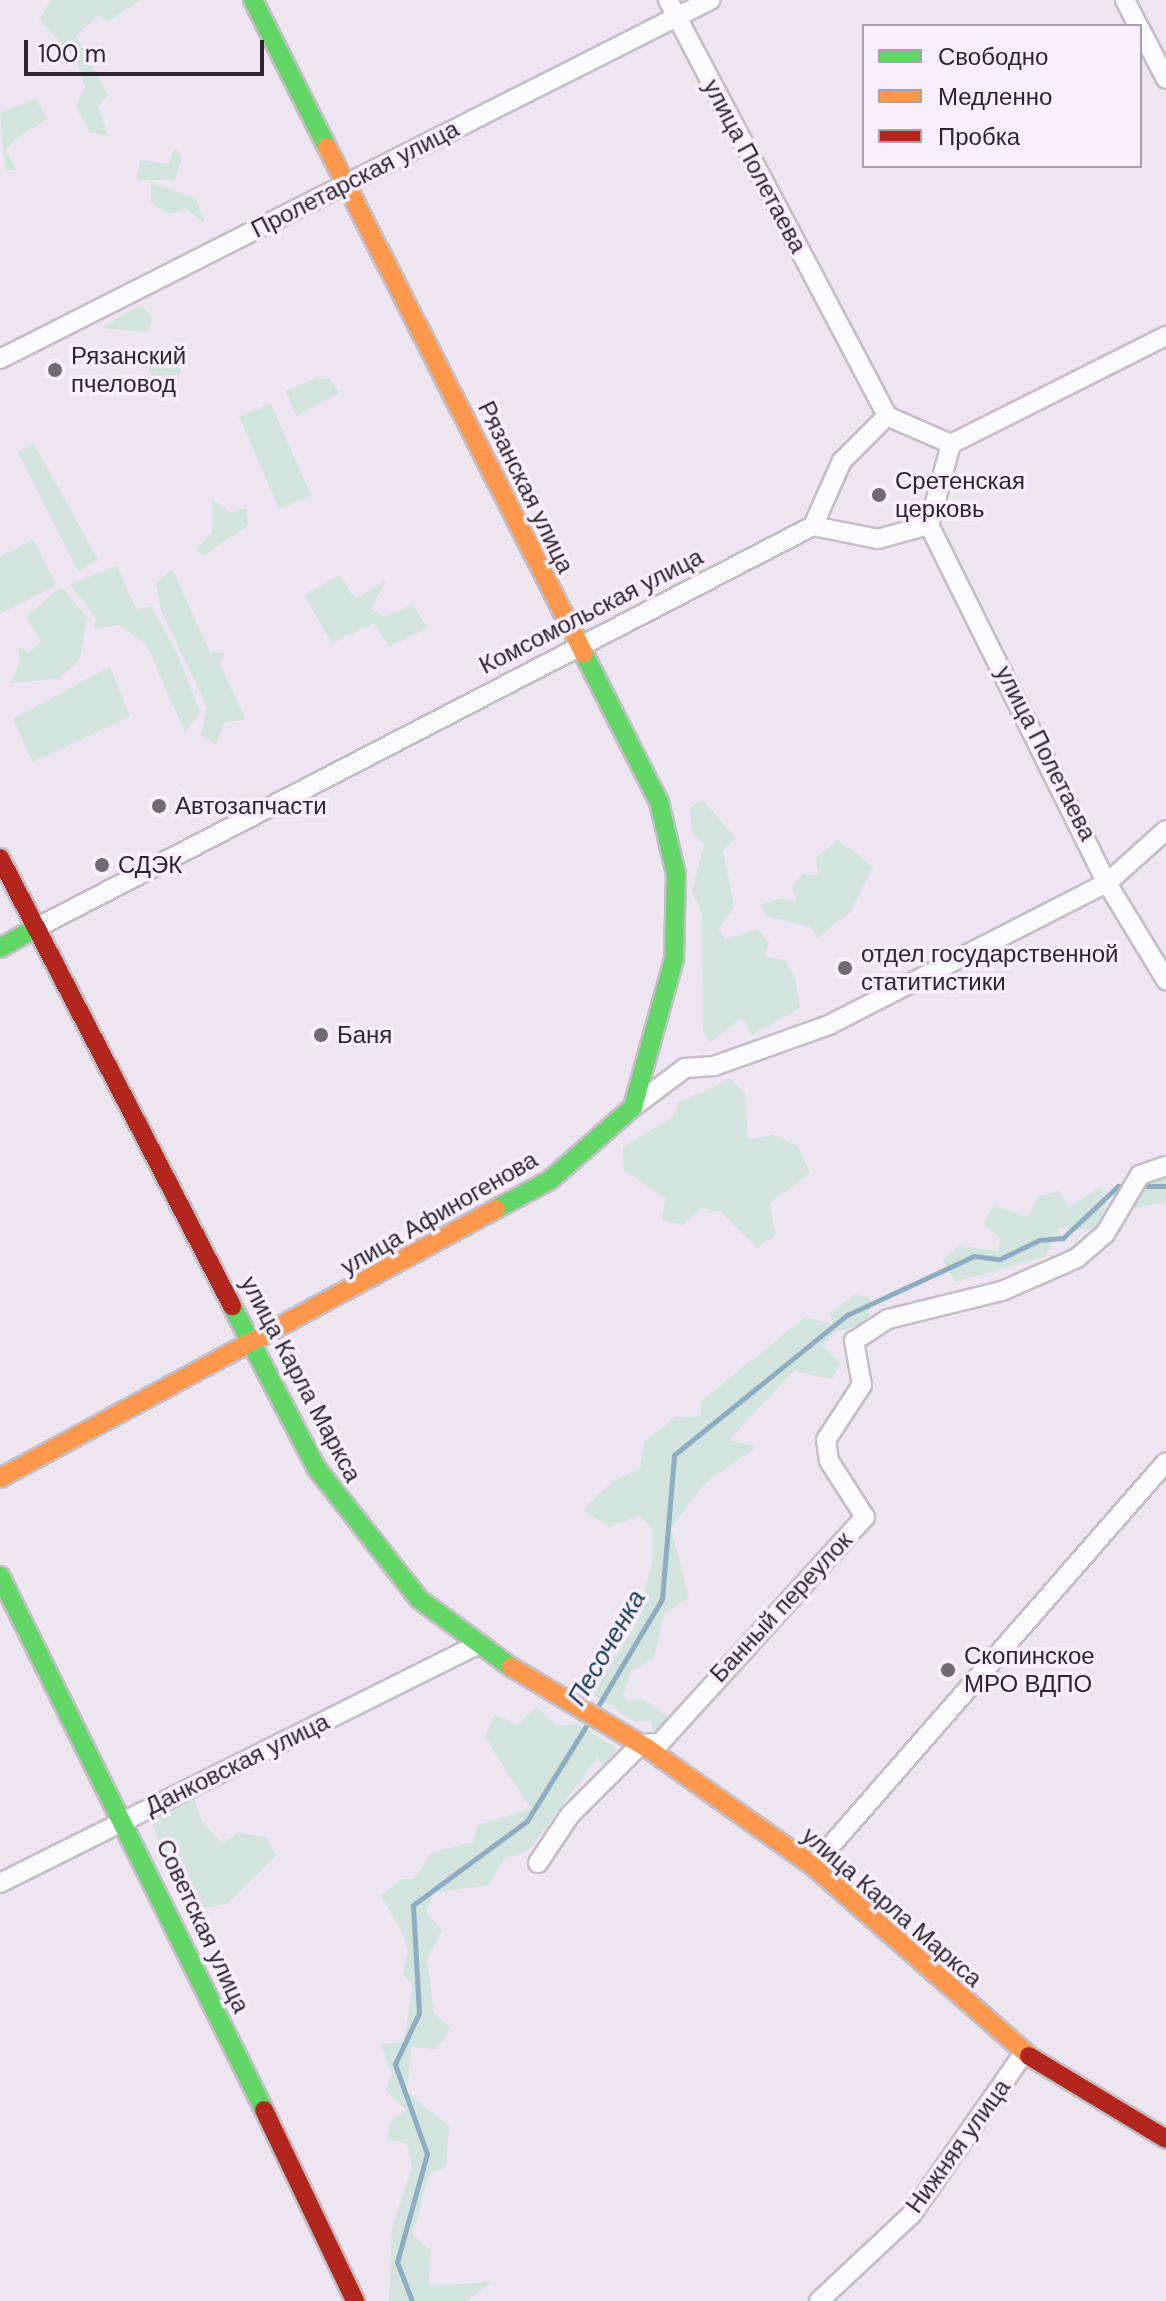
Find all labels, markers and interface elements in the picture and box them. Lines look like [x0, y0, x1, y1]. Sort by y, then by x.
scale bar [28, 24, 268, 74]
legend [862, 24, 1142, 168]
text: 100 m [38, 38, 106, 69]
text: Свободно [938, 41, 1048, 72]
street label: улица Полетаева [697, 74, 813, 258]
text: Медленно [938, 81, 1052, 112]
street label: Пролетарская улица [246, 114, 464, 244]
text: Пробка [938, 121, 1020, 152]
place label: Рязанский пчеловод [71, 342, 186, 398]
marker: Рязанский пчеловод [46, 361, 64, 379]
street label: Рязанская улица [472, 396, 580, 578]
place label: Сретенская церковь [895, 467, 1025, 523]
marker: Сретенская церковь [870, 486, 888, 504]
street label: Комсомольская улица [474, 542, 708, 680]
street label: улица Полетаева [990, 661, 1102, 845]
place label: Автозапчасти [175, 792, 327, 820]
marker: Автозапчасти [150, 797, 168, 815]
place label: СДЭК [118, 851, 182, 879]
marker: СДЭК [93, 856, 111, 874]
place label: отдел государственной статитистики [861, 940, 1119, 996]
marker: отдел государственной статитистики [836, 959, 854, 977]
place label: Баня [337, 1021, 392, 1049]
marker: Баня [312, 1026, 330, 1044]
street label: улица Афиногенова [335, 1145, 543, 1281]
street label: улица Карла Маркса [235, 1271, 367, 1487]
street label: Банный переулок [704, 1526, 858, 1688]
water label: Песоченка [561, 1585, 653, 1711]
place label: Скопинское МРО ВДПО [964, 1642, 1095, 1698]
marker: Скопинское МРО ВДПО [939, 1661, 957, 1679]
street label: Данковская улица [140, 1707, 334, 1821]
street label: улица Карла Маркса [796, 1821, 988, 1993]
street label: Советская улица [150, 1835, 256, 2017]
street label: Нижняя улица [900, 2073, 1016, 2219]

